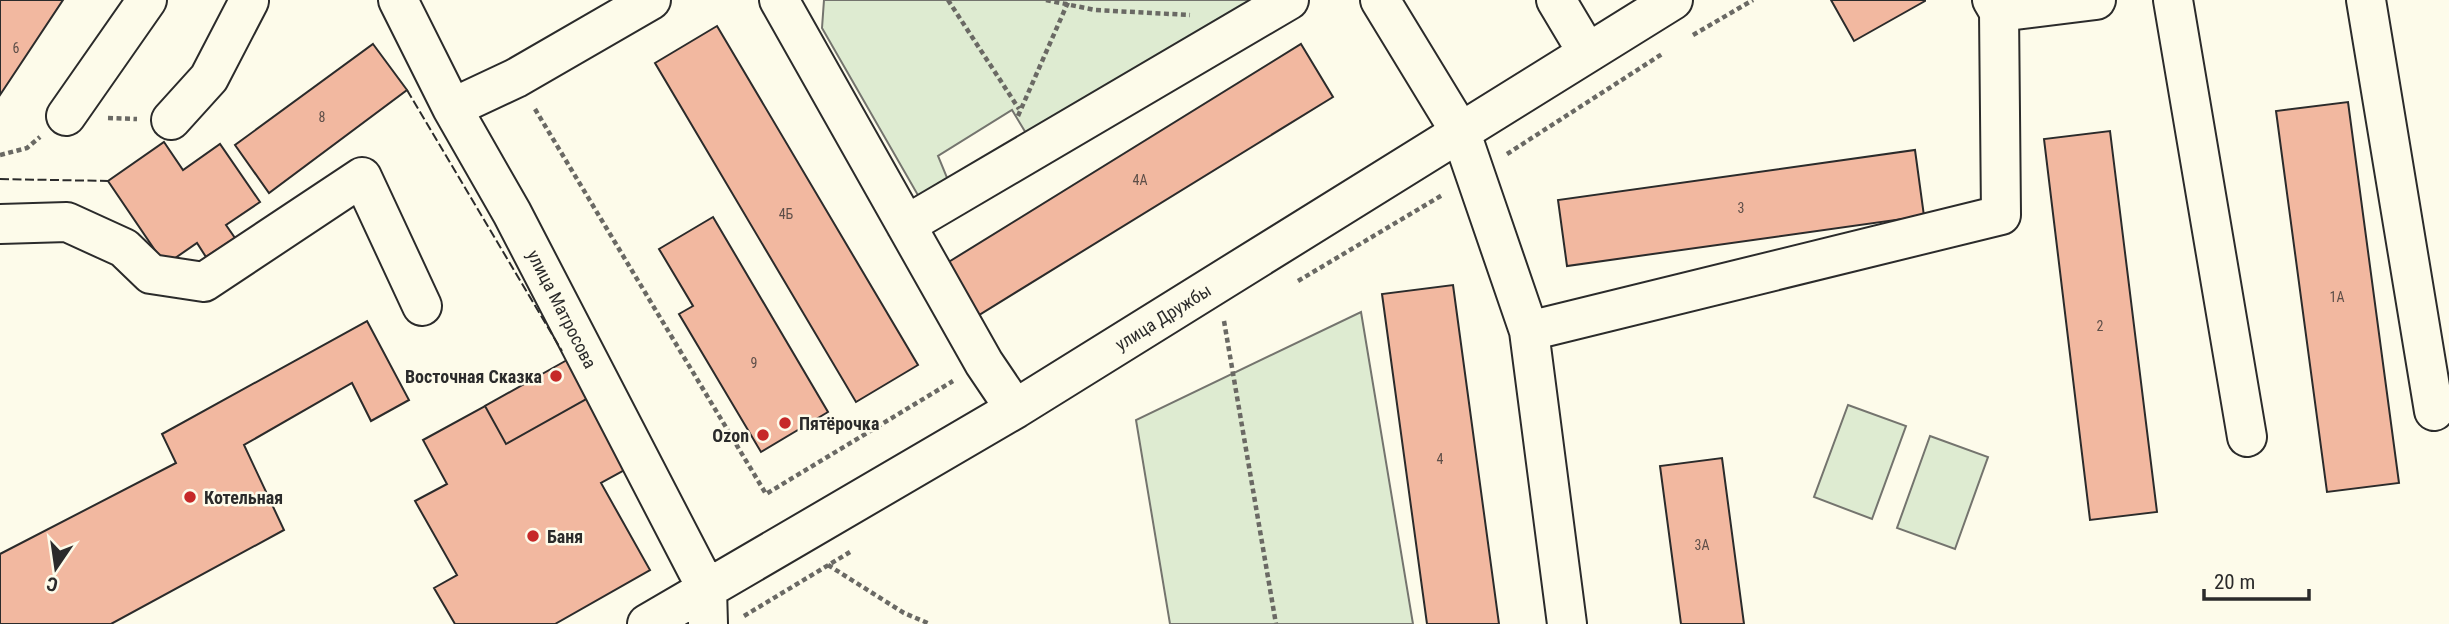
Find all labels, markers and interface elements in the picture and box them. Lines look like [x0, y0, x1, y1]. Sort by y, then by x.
house number: 6 [13, 40, 20, 56]
house number: 8 [319, 109, 326, 125]
house number: 4А [1133, 172, 1147, 188]
house number: 3 [1738, 200, 1744, 216]
house number: 4Б [779, 206, 794, 222]
street label: улица Матросова [523, 246, 601, 372]
street label: улица Дружбы [1111, 279, 1215, 355]
house number: 1А [2330, 289, 2344, 305]
house number: 2 [2097, 318, 2104, 334]
house number: 9 [751, 355, 757, 371]
place label: Восточная Сказка [405, 366, 542, 387]
marker: Восточная Сказка [548, 368, 564, 384]
place label: Пятёрочка [799, 413, 879, 434]
marker: Пятёрочка [777, 415, 793, 431]
place label: Ozon [712, 425, 749, 446]
marker: Ozon [755, 427, 771, 443]
house number: 4 [1437, 451, 1444, 467]
place label: Котельная [204, 487, 283, 508]
marker: Котельная [182, 489, 198, 505]
place label: Баня [547, 526, 583, 547]
marker: Баня [525, 528, 541, 544]
north arrow [21, 533, 91, 603]
house number: 3А [1695, 537, 1709, 553]
scale bar [2204, 558, 2309, 602]
text: 20 m [2214, 570, 2255, 594]
text: С [44, 572, 60, 597]

